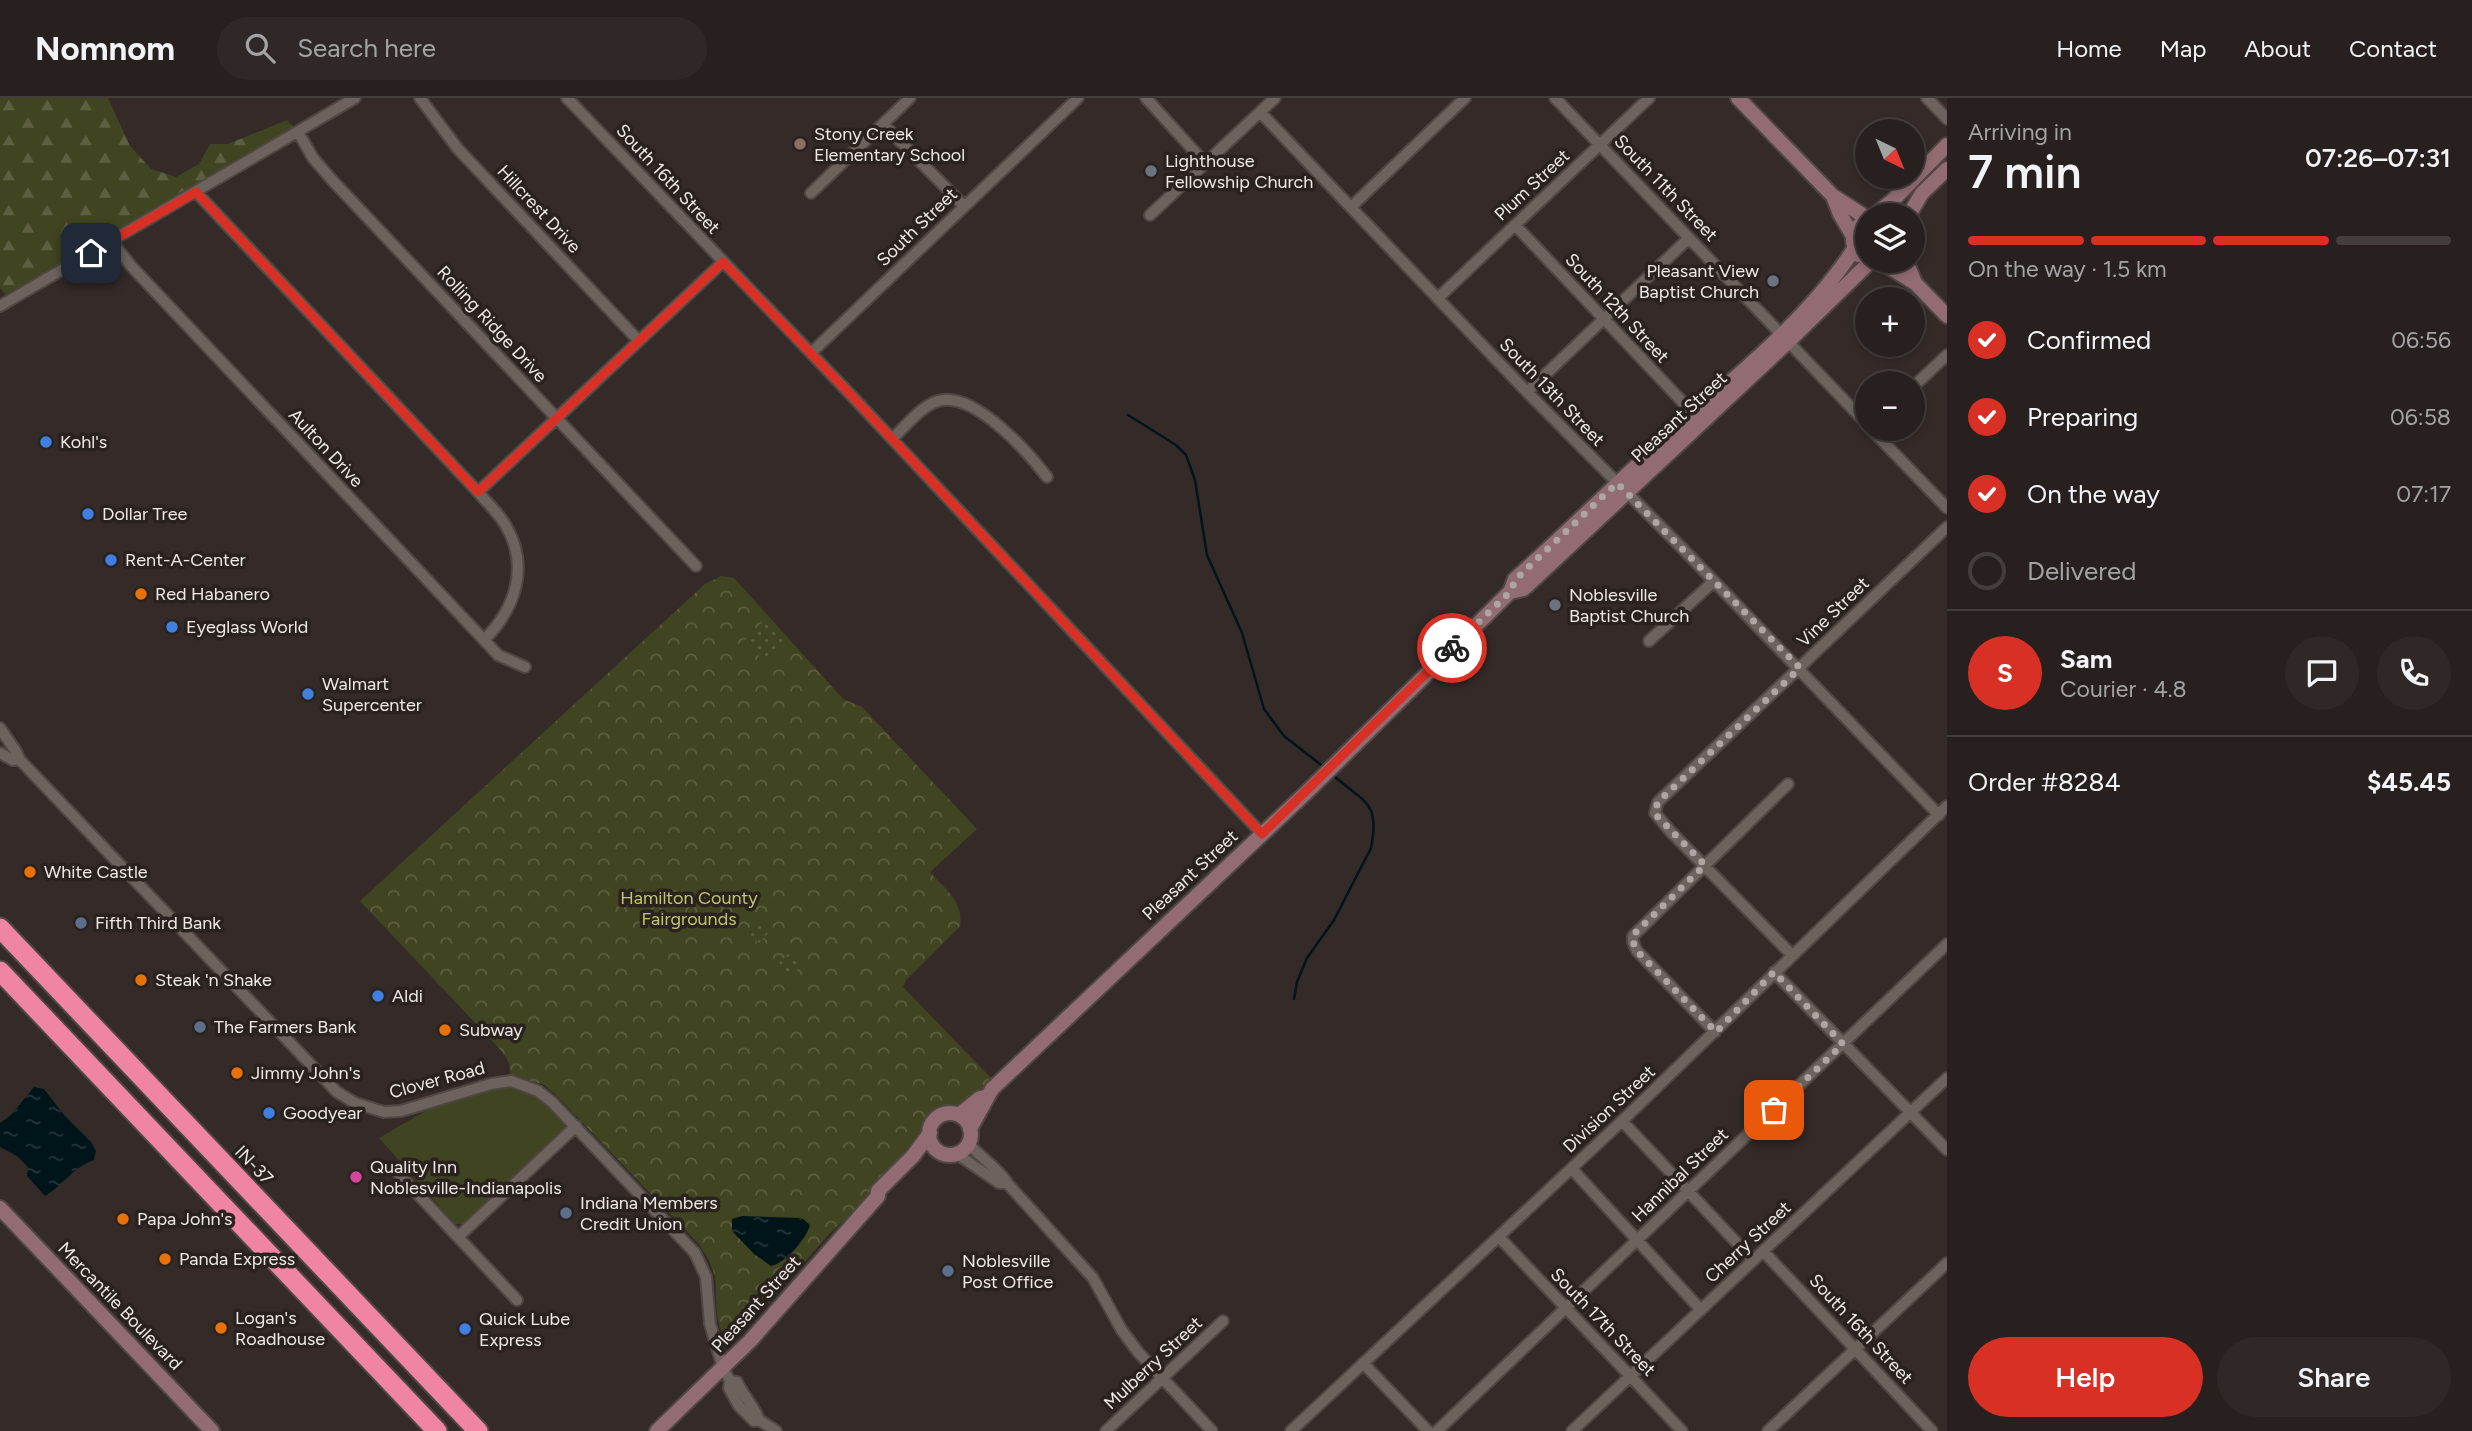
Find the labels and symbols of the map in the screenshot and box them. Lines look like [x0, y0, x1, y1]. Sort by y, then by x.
north arrow [1855, 119, 1925, 189]
street label: South 16th Street [611, 120, 725, 239]
place label: Stony Creek Elementary School [814, 123, 965, 166]
street label: South 11th Street [1610, 130, 1722, 246]
marker: Stony Creek Elementary School [792, 136, 808, 152]
street label: Plum Street [1490, 145, 1574, 225]
place label: Lighthouse Fellowship Church [1165, 150, 1313, 193]
street label: Hillcrest Drive [493, 160, 586, 258]
marker: Lighthouse Fellowship Church [1143, 163, 1159, 179]
street label: South Street [872, 183, 962, 271]
pin [61, 223, 121, 283]
street label: South 12th Street [1561, 249, 1674, 368]
place label: Pleasant View Baptist Church [1639, 260, 1759, 303]
street label: Rolling Ridge Drive [432, 261, 552, 387]
marker: Pleasant View Baptist Church [1765, 273, 1781, 289]
street label: South 13th Street [1495, 333, 1609, 451]
street label: Pleasant Street [1627, 367, 1731, 467]
street label: Aulton Drive [284, 404, 368, 492]
place label: Kohl's [60, 431, 107, 453]
marker: Kohl's [38, 434, 54, 450]
place label: Dollar Tree [102, 503, 187, 525]
marker: Dollar Tree [80, 506, 96, 522]
place label: Rent-A-Center [125, 549, 246, 571]
marker: Rent-A-Center [103, 552, 119, 568]
street label: Vine Street [1792, 572, 1874, 652]
place label: Red Habanero [155, 583, 270, 605]
place label: Noblesville Baptist Church [1569, 584, 1689, 627]
marker: Red Habanero [133, 586, 149, 602]
marker: Noblesville Baptist Church [1547, 597, 1563, 613]
courier [1417, 613, 1487, 683]
place label: Eyeglass World [186, 616, 308, 638]
marker: Eyeglass World [164, 619, 180, 635]
place label: Walmart Supercenter [322, 673, 422, 716]
marker: Walmart Supercenter [300, 686, 316, 702]
street label: Pleasant Street [1138, 825, 1242, 925]
place label: White Castle [44, 861, 148, 883]
marker: White Castle [22, 864, 38, 880]
park label: Hamilton County Fairgrounds [620, 887, 758, 930]
place label: Fifth Third Bank [95, 912, 221, 934]
marker: Fifth Third Bank [73, 915, 89, 931]
place label: Steak 'n Shake [155, 969, 272, 991]
marker: Steak 'n Shake [133, 972, 149, 988]
place label: Aldi [392, 985, 423, 1007]
marker: Aldi [370, 988, 386, 1004]
place label: The Farmers Bank [214, 1016, 356, 1038]
marker: The Farmers Bank [192, 1019, 208, 1035]
place label: Subway [459, 1019, 523, 1041]
marker: Subway [437, 1022, 453, 1038]
street label: Clover Road [387, 1057, 487, 1103]
street label: Division Street [1558, 1061, 1660, 1157]
place label: Jimmy John's [251, 1062, 361, 1084]
marker: Jimmy John's [229, 1065, 245, 1081]
pin [1744, 1080, 1804, 1140]
place label: Goodyear [283, 1102, 362, 1124]
marker: Goodyear [261, 1105, 277, 1121]
street label: Hannibal Street [1627, 1123, 1733, 1227]
street label: IN-37 [230, 1141, 278, 1189]
place label: Quality Inn Noblesville-Indianapolis [370, 1156, 562, 1199]
marker: Quality Inn Noblesville-Indianapolis [348, 1169, 364, 1185]
place label: Indiana Members Credit Union [580, 1192, 718, 1235]
street label: Cherry Street [1701, 1197, 1796, 1287]
marker: Indiana Members Credit Union [558, 1205, 574, 1221]
place label: Papa John's [137, 1208, 232, 1230]
marker: Papa John's [115, 1211, 131, 1227]
street label: Mercantile Boulevard [53, 1237, 187, 1375]
place label: Panda Express [179, 1248, 295, 1270]
place label: Noblesville Post Office [962, 1250, 1053, 1293]
marker: Panda Express [157, 1251, 173, 1267]
street label: Pleasant Street [707, 1251, 805, 1357]
marker: Noblesville Post Office [940, 1263, 956, 1279]
street label: South 17th Street [1546, 1263, 1660, 1381]
street label: South 16th Street [1804, 1270, 1918, 1389]
place label: Logan's Roadhouse [235, 1307, 325, 1350]
place label: Quick Lube Express [479, 1308, 570, 1351]
street label: Mulberry Street [1099, 1312, 1207, 1414]
marker: Logan's Roadhouse [213, 1320, 229, 1336]
marker: Quick Lube Express [457, 1321, 473, 1337]

